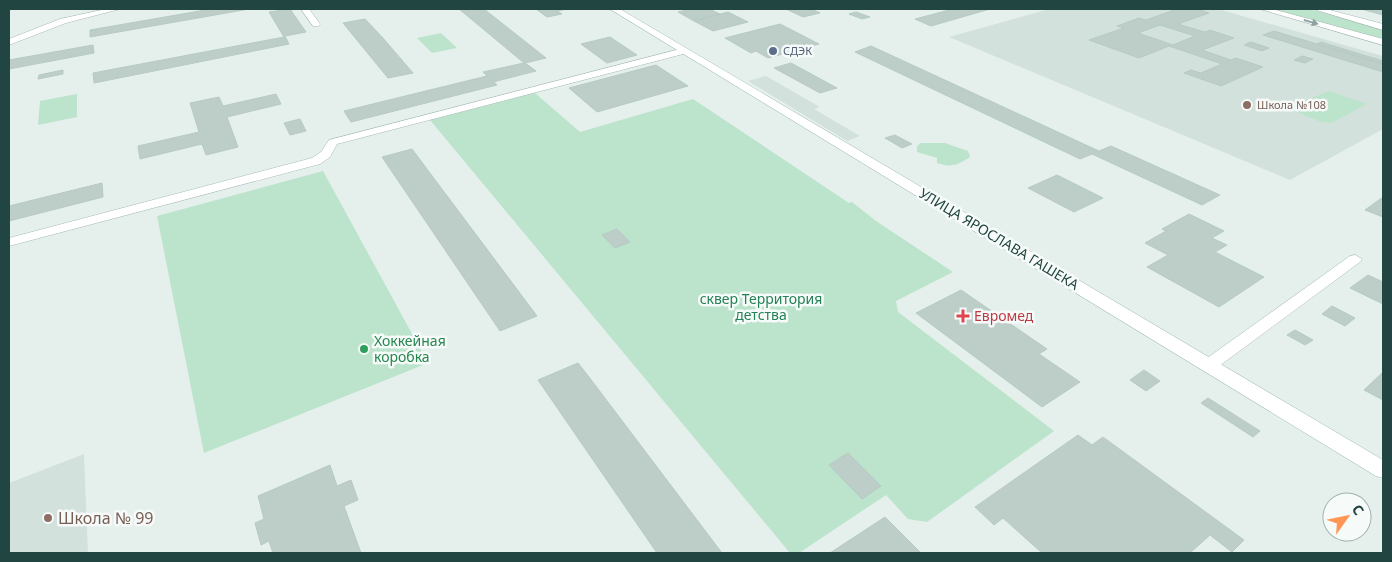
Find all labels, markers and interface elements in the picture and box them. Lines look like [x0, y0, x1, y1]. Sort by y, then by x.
one-way arrow [1303, 18, 1318, 26]
place label: СДЭК [783, 43, 812, 58]
marker: СДЭК [767, 45, 779, 57]
place label: Школа №108 [1257, 97, 1326, 112]
marker: Школа №108 [1241, 99, 1253, 111]
street label: УЛИЦА ЯРОСЛАВА ГАШЕКА [916, 183, 1083, 294]
park label: сквер Территория детства [700, 289, 822, 324]
place label: Евромед [974, 306, 1034, 325]
marker: Евромед [956, 309, 970, 323]
place label: Хоккейная коробка [374, 331, 446, 366]
marker: Хоккейная коробка [358, 343, 370, 355]
north arrow [1322, 492, 1372, 542]
text: С [1348, 501, 1369, 519]
place label: Школа № 99 [58, 507, 153, 529]
marker: Школа № 99 [42, 512, 54, 524]

